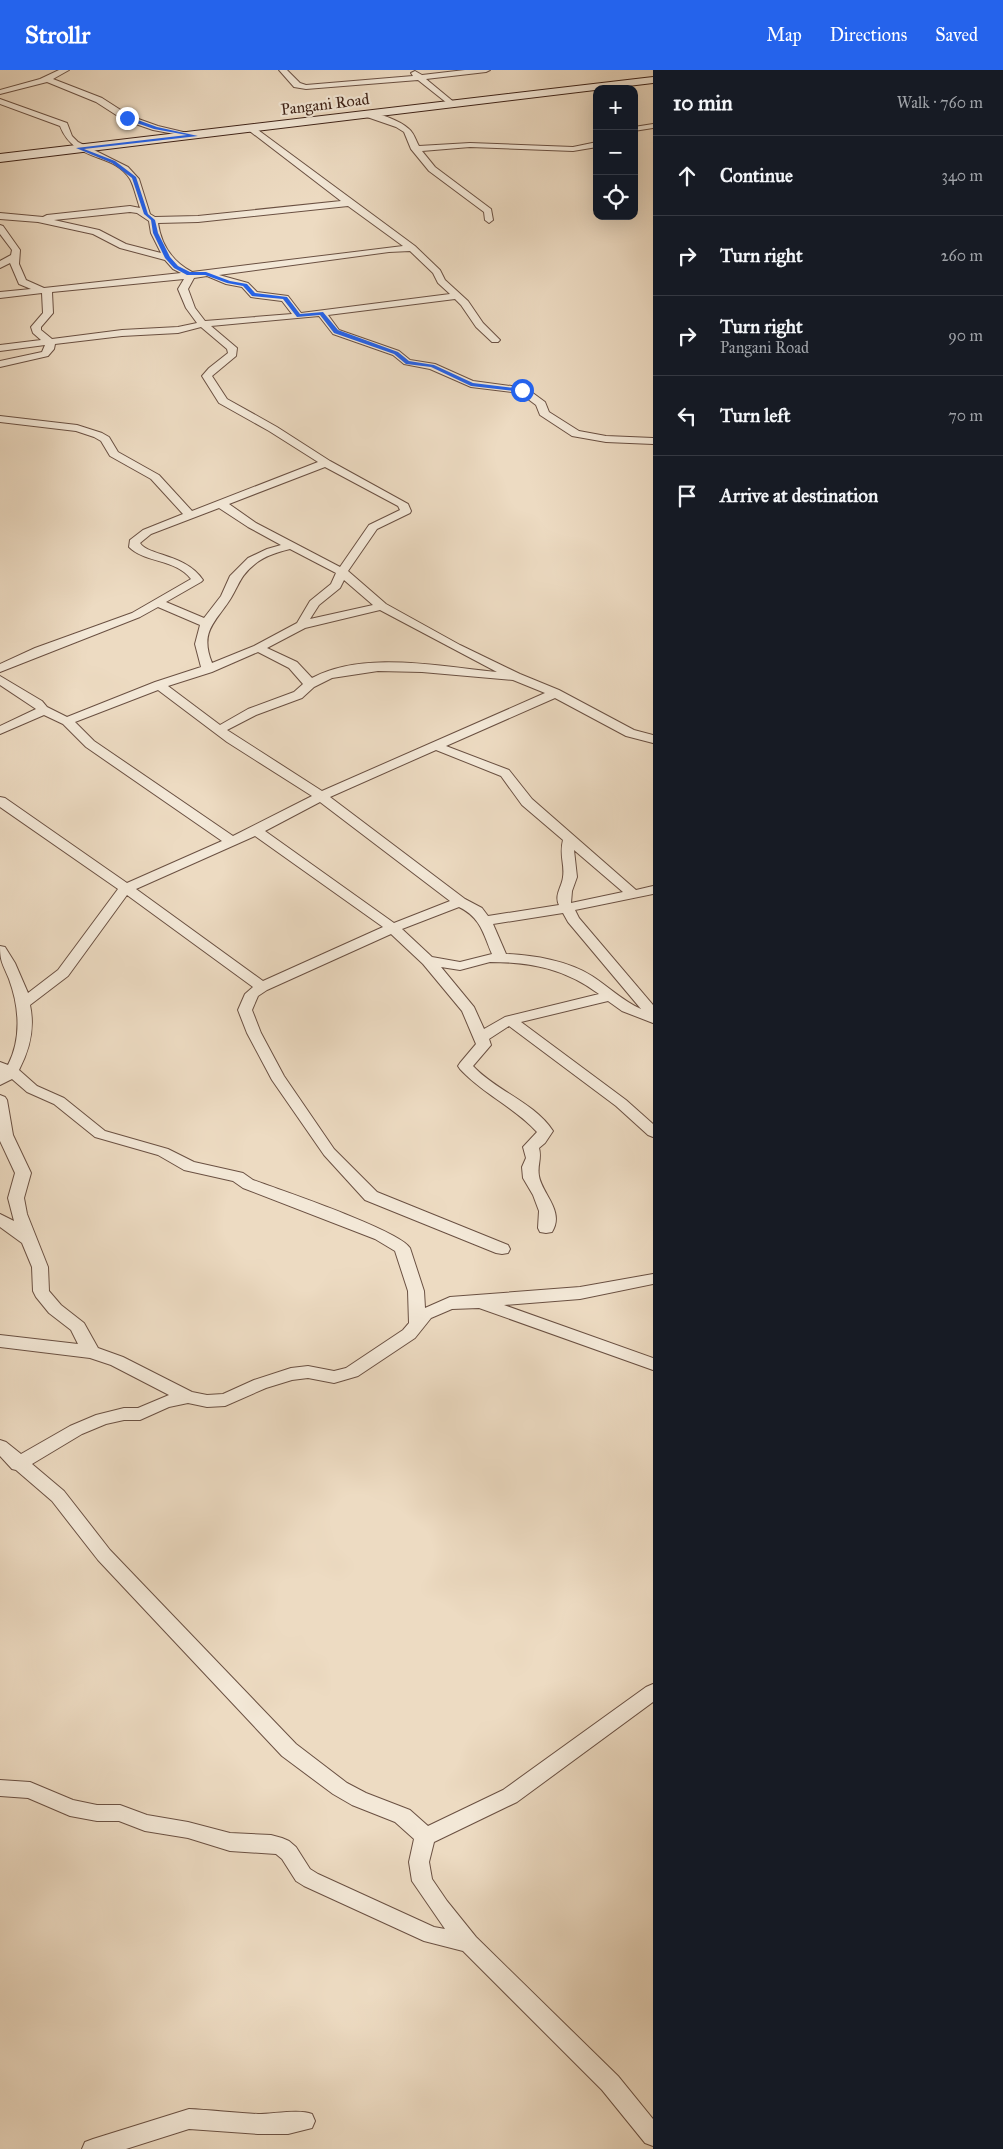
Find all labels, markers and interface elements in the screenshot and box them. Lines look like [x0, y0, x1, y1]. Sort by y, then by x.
text: Strollr [25, 20, 90, 50]
text: Map [766, 24, 802, 46]
text: Directions [830, 24, 907, 46]
text: Saved [935, 24, 978, 46]
map controls [593, 85, 638, 220]
button: + [593, 85, 638, 130]
street label: Pangani Road [280, 89, 370, 120]
text: 10 min [673, 90, 733, 116]
text: Walk · 760 m [897, 93, 983, 112]
route end [116, 107, 139, 130]
button: − [593, 130, 638, 175]
icon: ahead [673, 162, 701, 190]
text: Continue [720, 164, 793, 187]
text: 340 m [941, 166, 983, 185]
button: locate [593, 175, 638, 220]
icon: right [673, 242, 701, 270]
text: Turn right [720, 244, 803, 267]
text: 260 m [941, 246, 983, 265]
text: Turn right [720, 315, 803, 338]
icon: right [673, 322, 701, 350]
text: 90 m [948, 326, 983, 345]
text: Pangani Road [720, 338, 809, 357]
route start [511, 379, 534, 402]
icon: left [673, 402, 701, 430]
text: Turn left [720, 404, 790, 427]
text: 70 m [948, 406, 983, 425]
icon: arrive [673, 482, 701, 510]
text: Arrive at destination [720, 484, 878, 507]

